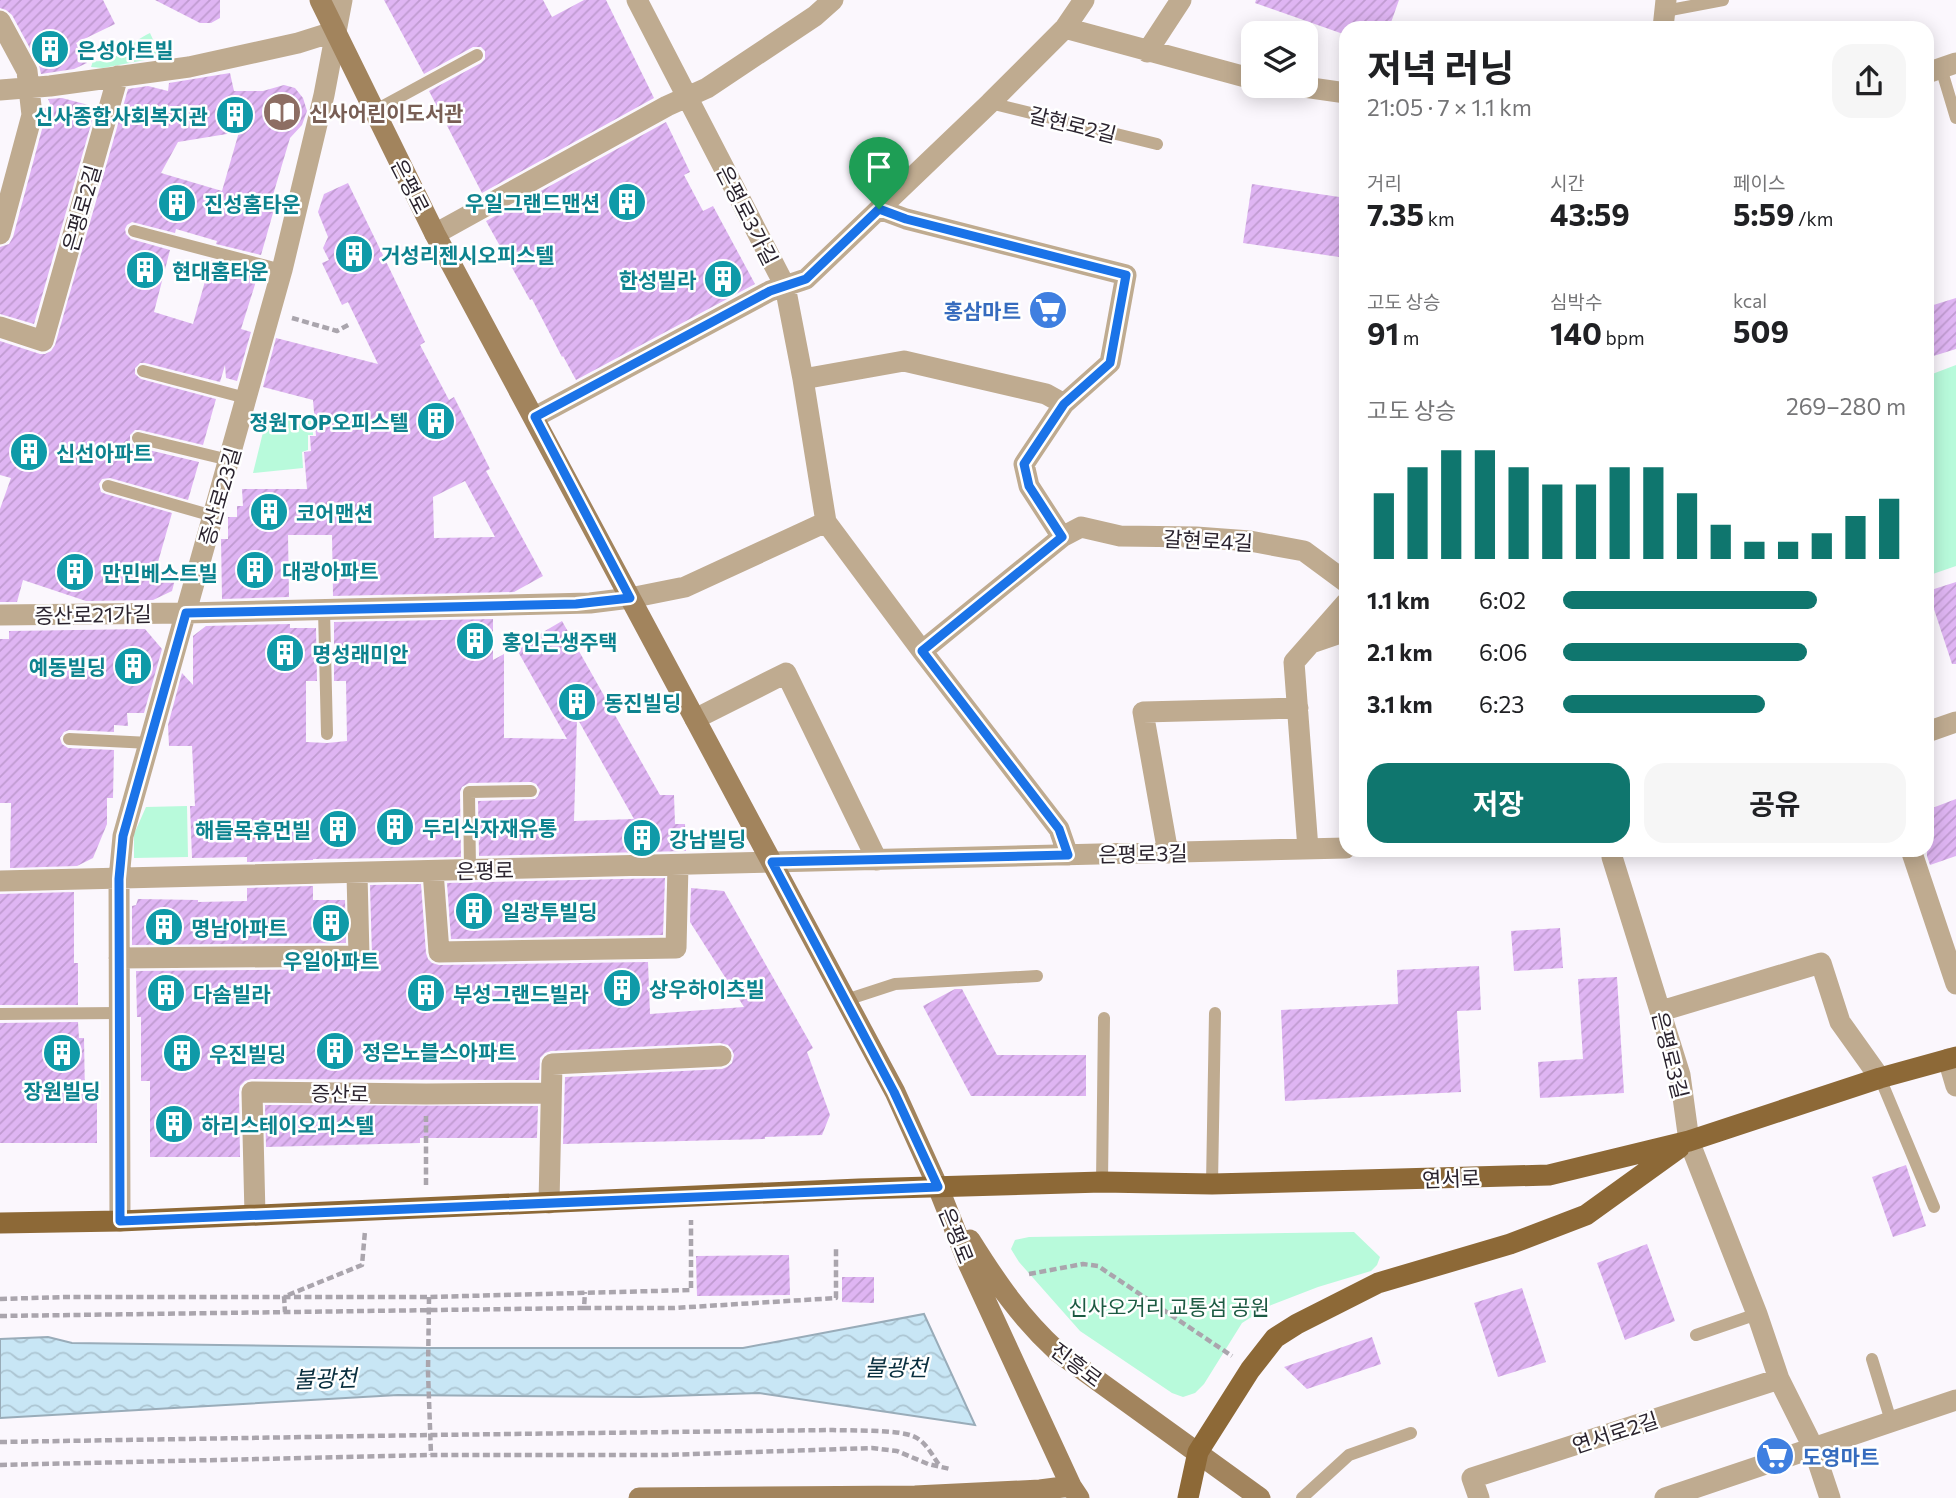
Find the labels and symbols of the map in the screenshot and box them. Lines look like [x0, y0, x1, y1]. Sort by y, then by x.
building icon: 은성아트빌 [29, 28, 71, 70]
place label: 은성아트빌 [77, 37, 174, 62]
library icon: 신사어린이도서관 [261, 91, 303, 133]
building icon: 신사종합사회복지관 [214, 94, 256, 136]
place label: 신사어린이도서관 [309, 100, 464, 125]
street label: 갈현로2길 [1027, 101, 1119, 147]
place label: 신사종합사회복지관 [34, 103, 208, 128]
pin [849, 137, 909, 209]
street label: 은평로 [387, 154, 435, 218]
street label: 은평로3가길 [712, 161, 784, 269]
street label: 은평로2길 [57, 162, 105, 254]
building icon: 우일그랜드맨션 [606, 181, 648, 223]
building icon: 진성홈타운 [156, 182, 198, 224]
place label: 우일그랜드맨션 [465, 190, 600, 215]
place label: 진성홈타운 [204, 191, 301, 216]
building icon: 거성리젠시오피스텔 [333, 233, 375, 275]
place label: 거성리젠시오피스텔 [381, 242, 555, 267]
building icon: 현대홈타운 [124, 249, 166, 291]
place label: 현대홈타운 [172, 258, 269, 283]
building icon: 한성빌라 [702, 258, 744, 300]
place label: 한성빌라 [619, 267, 697, 292]
supermarket icon: 홍삼마트 [1027, 289, 1069, 331]
place label: 홍삼마트 [944, 298, 1021, 323]
building icon: 정원TOP오피스텔 [415, 400, 457, 442]
place label: 정원TOP오피스텔 [249, 409, 409, 434]
building icon: 신선아파트 [8, 431, 50, 473]
place label: 신선아파트 [56, 440, 153, 465]
street label: 증산로23길 [193, 444, 245, 548]
building icon: 코어맨션 [248, 491, 290, 533]
place label: 코어맨션 [296, 500, 373, 525]
street label: 갈현로4길 [1162, 525, 1254, 555]
building icon: 대광아파트 [234, 549, 276, 591]
building icon: 만민베스트빌 [54, 551, 96, 593]
place label: 대광아파트 [282, 558, 379, 583]
place label: 만민베스트빌 [102, 560, 218, 585]
street label: 증산로21가길 [34, 600, 152, 628]
building icon: 홍인근생주택 [454, 620, 496, 662]
place label: 홍인근생주택 [502, 629, 618, 654]
building icon: 명성래미안 [264, 632, 306, 674]
place label: 명성래미안 [312, 641, 409, 666]
building icon: 예동빌딩 [112, 645, 154, 687]
place label: 예동빌딩 [29, 654, 106, 679]
building icon: 동진빌딩 [556, 681, 598, 723]
place label: 동진빌딩 [604, 690, 681, 715]
building icon: 두리식자재유통 [374, 806, 416, 848]
building icon: 해들목휴먼빌 [317, 808, 359, 850]
place label: 두리식자재유통 [422, 815, 557, 840]
place label: 해들목휴먼빌 [195, 817, 311, 842]
building icon: 강남빌딩 [621, 817, 663, 859]
place label: 강남빌딩 [669, 826, 746, 851]
street label: 은평로3길 [1098, 840, 1188, 866]
street label: 은평로 [456, 857, 514, 883]
building icon: 일광투빌딩 [453, 890, 495, 932]
place label: 일광투빌딩 [501, 899, 598, 924]
building icon: 우일아파트 [310, 902, 352, 944]
building icon: 명남아파트 [143, 906, 185, 948]
place label: 명남아파트 [191, 915, 288, 940]
place label: 우일아파트 [283, 948, 379, 973]
building icon: 상우하이츠빌 [601, 967, 643, 1009]
building icon: 다솜빌라 [145, 972, 187, 1014]
building icon: 부성그랜드빌라 [405, 972, 447, 1014]
place label: 상우하이츠빌 [649, 976, 765, 1001]
place label: 다솜빌라 [193, 981, 271, 1006]
place label: 부성그랜드빌라 [453, 981, 589, 1006]
street label: 은평로3길 [1648, 1009, 1694, 1101]
building icon: 정은노블스아파트 [314, 1030, 356, 1072]
building icon: 장원빌딩 [41, 1032, 83, 1074]
building icon: 우진빌딩 [161, 1032, 203, 1074]
place label: 정은노블스아파트 [362, 1039, 517, 1064]
place label: 우진빌딩 [209, 1041, 286, 1066]
place label: 장원빌딩 [23, 1078, 101, 1103]
street label: 증산로 [311, 1080, 369, 1106]
building icon: 하리스테이오피스텔 [153, 1103, 195, 1145]
place label: 하리스테이오피스텔 [201, 1112, 375, 1137]
street label: 연서로 [1422, 1164, 1480, 1192]
street label: 은평로 [935, 1203, 979, 1267]
park label: 신사오거리 교통섬 공원 [1068, 1294, 1270, 1319]
street label: 진흥로 [1046, 1337, 1108, 1391]
water label: 불광천 [864, 1353, 931, 1381]
water label: 불광천 [293, 1363, 360, 1393]
street label: 연서로2길 [1569, 1406, 1661, 1458]
supermarket icon: 도영마트 [1754, 1435, 1796, 1477]
place label: 도영마트 [1802, 1444, 1879, 1469]

